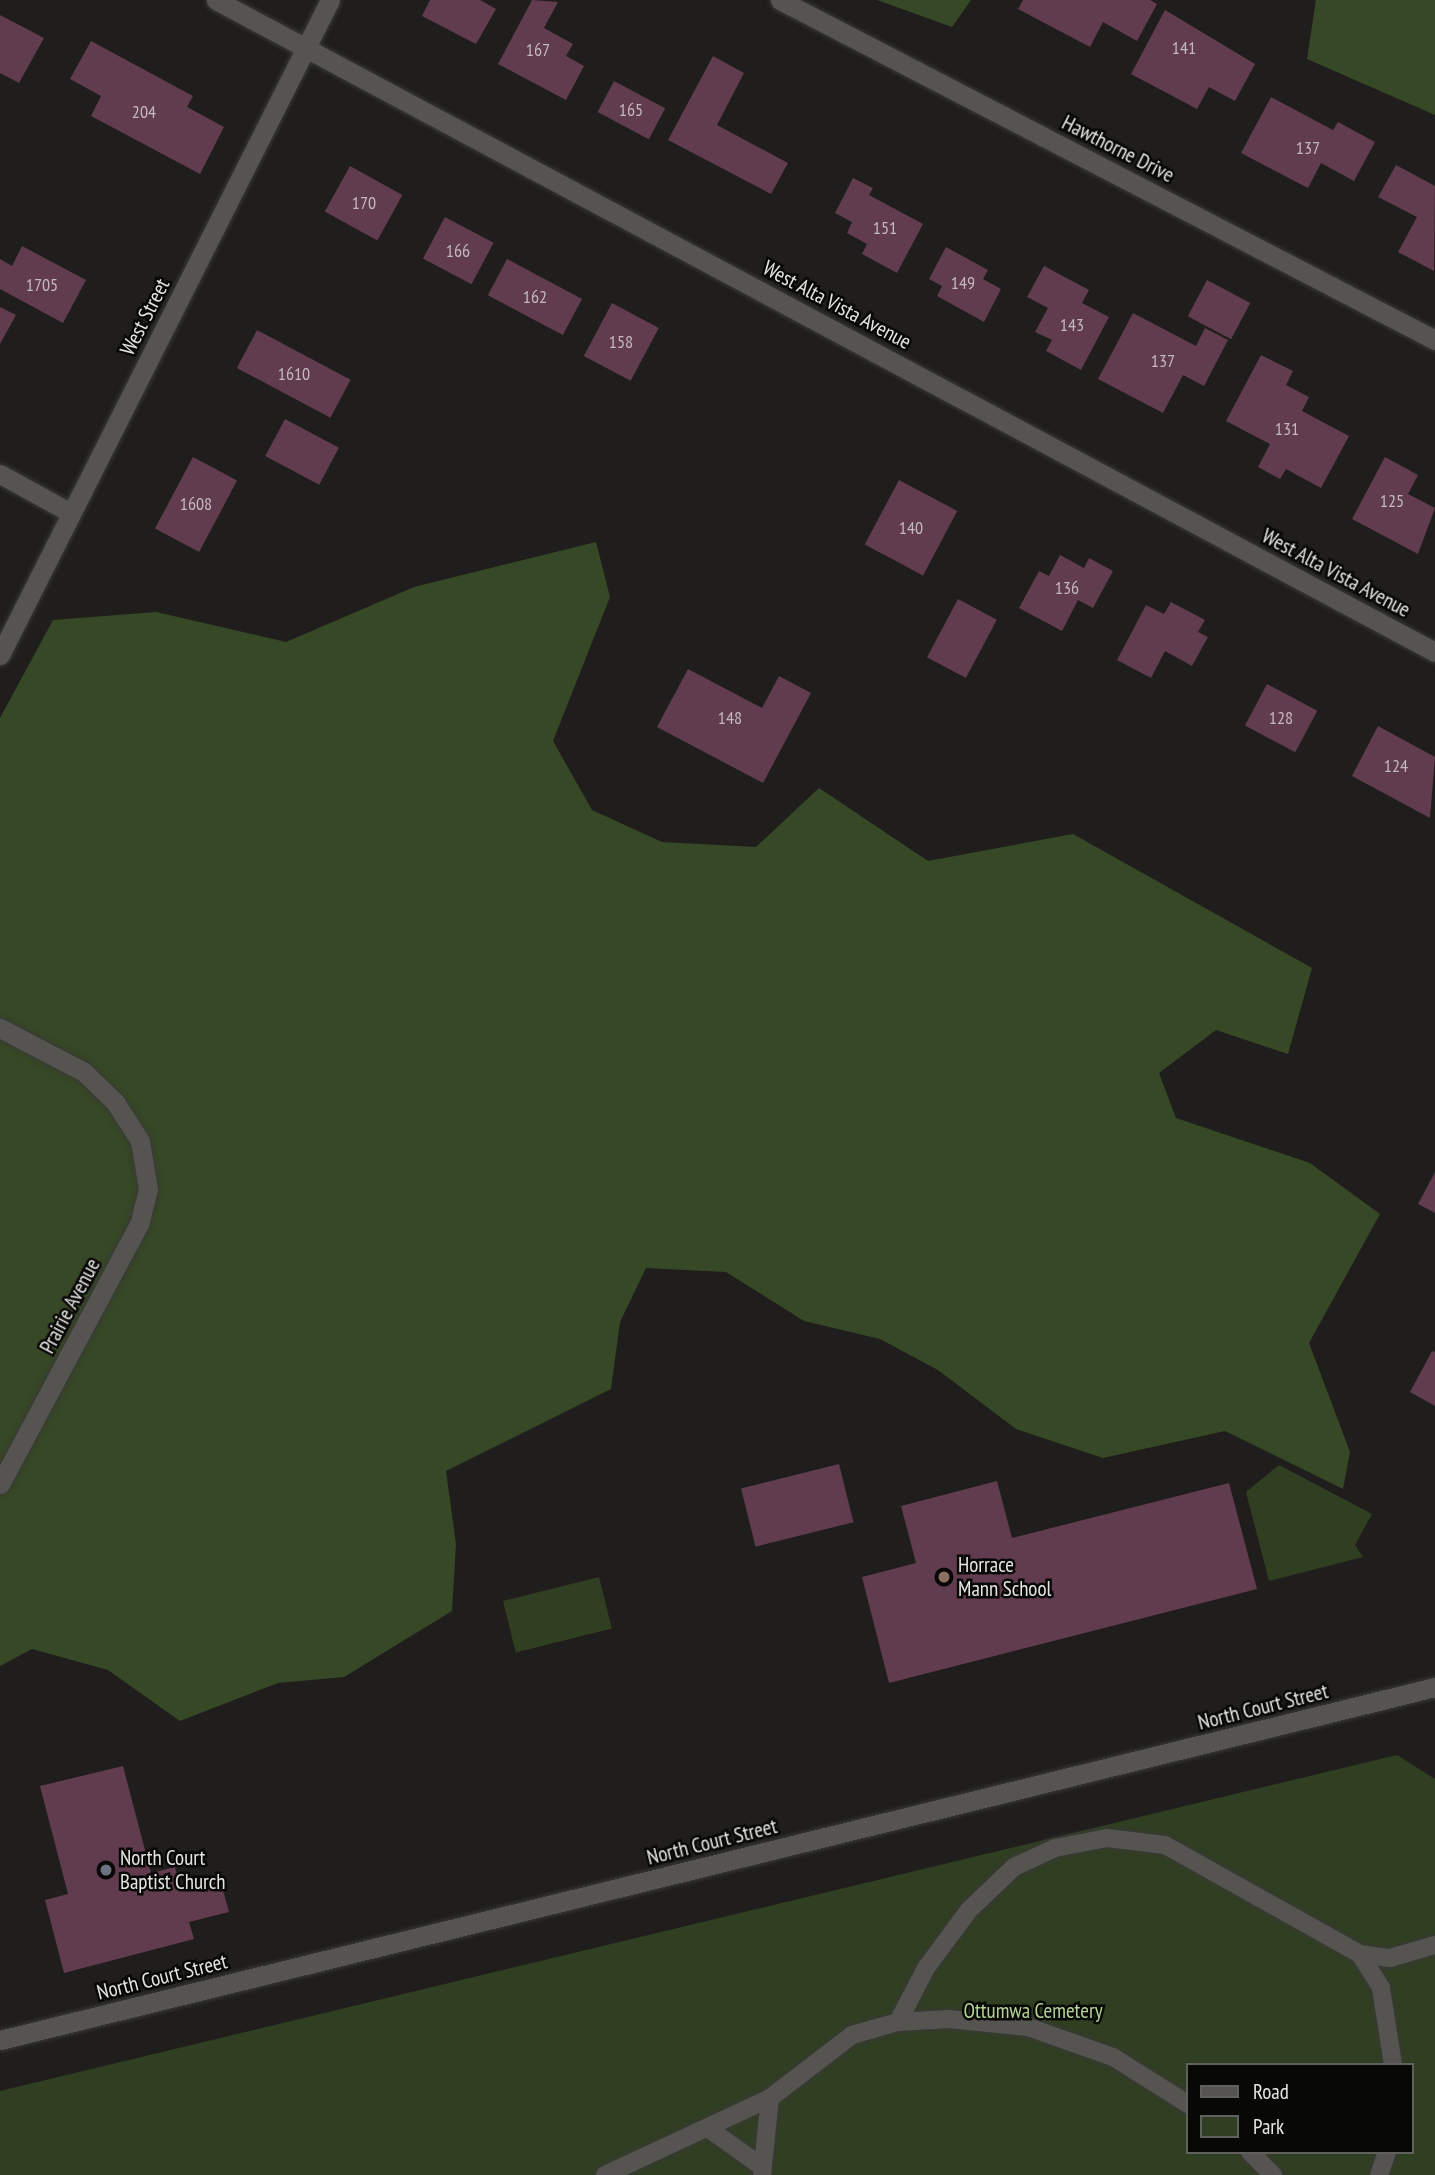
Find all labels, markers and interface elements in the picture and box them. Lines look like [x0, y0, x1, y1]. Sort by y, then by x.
house number: 141 [1172, 37, 1196, 59]
house number: 167 [526, 39, 550, 61]
house number: 165 [619, 99, 643, 121]
house number: 204 [132, 101, 156, 123]
street label: Hawthorne Drive [1058, 110, 1178, 188]
house number: 137 [1296, 137, 1320, 159]
house number: 170 [352, 192, 376, 214]
house number: 151 [873, 217, 897, 239]
house number: 166 [446, 240, 470, 262]
street label: West Alta Vista Avenue [758, 255, 916, 355]
house number: 149 [951, 272, 975, 294]
house number: 1705 [26, 274, 58, 296]
street label: West Street [115, 274, 175, 360]
house number: 162 [523, 286, 547, 308]
house number: 143 [1060, 314, 1084, 336]
house number: 158 [609, 331, 633, 353]
house number: 137 [1151, 350, 1175, 372]
house number: 1610 [278, 363, 310, 385]
house number: 131 [1275, 418, 1299, 440]
house number: 125 [1380, 490, 1404, 512]
house number: 1608 [180, 493, 212, 515]
house number: 140 [899, 517, 923, 539]
street label: West Alta Vista Avenue [1257, 523, 1415, 623]
house number: 136 [1055, 577, 1079, 599]
house number: 148 [718, 707, 742, 729]
house number: 128 [1269, 707, 1293, 729]
house number: 124 [1384, 755, 1408, 777]
street label: Prairie Avenue [34, 1254, 106, 1358]
place label: Horrace Mann School [958, 1552, 1051, 1602]
marker: Horrace Mann School [936, 1569, 952, 1585]
street label: North Court Street [1195, 1679, 1331, 1735]
street label: North Court Street [644, 1814, 780, 1870]
place label: North Court Baptist Church [120, 1845, 226, 1895]
marker: North Court Baptist Church [98, 1862, 114, 1878]
street label: North Court Street [94, 1949, 230, 2005]
park label: Ottumwa Cemetery [963, 1998, 1103, 2024]
legend [1186, 2063, 1414, 2154]
text: Road [1253, 2078, 1289, 2105]
text: Park [1253, 2113, 1284, 2140]

